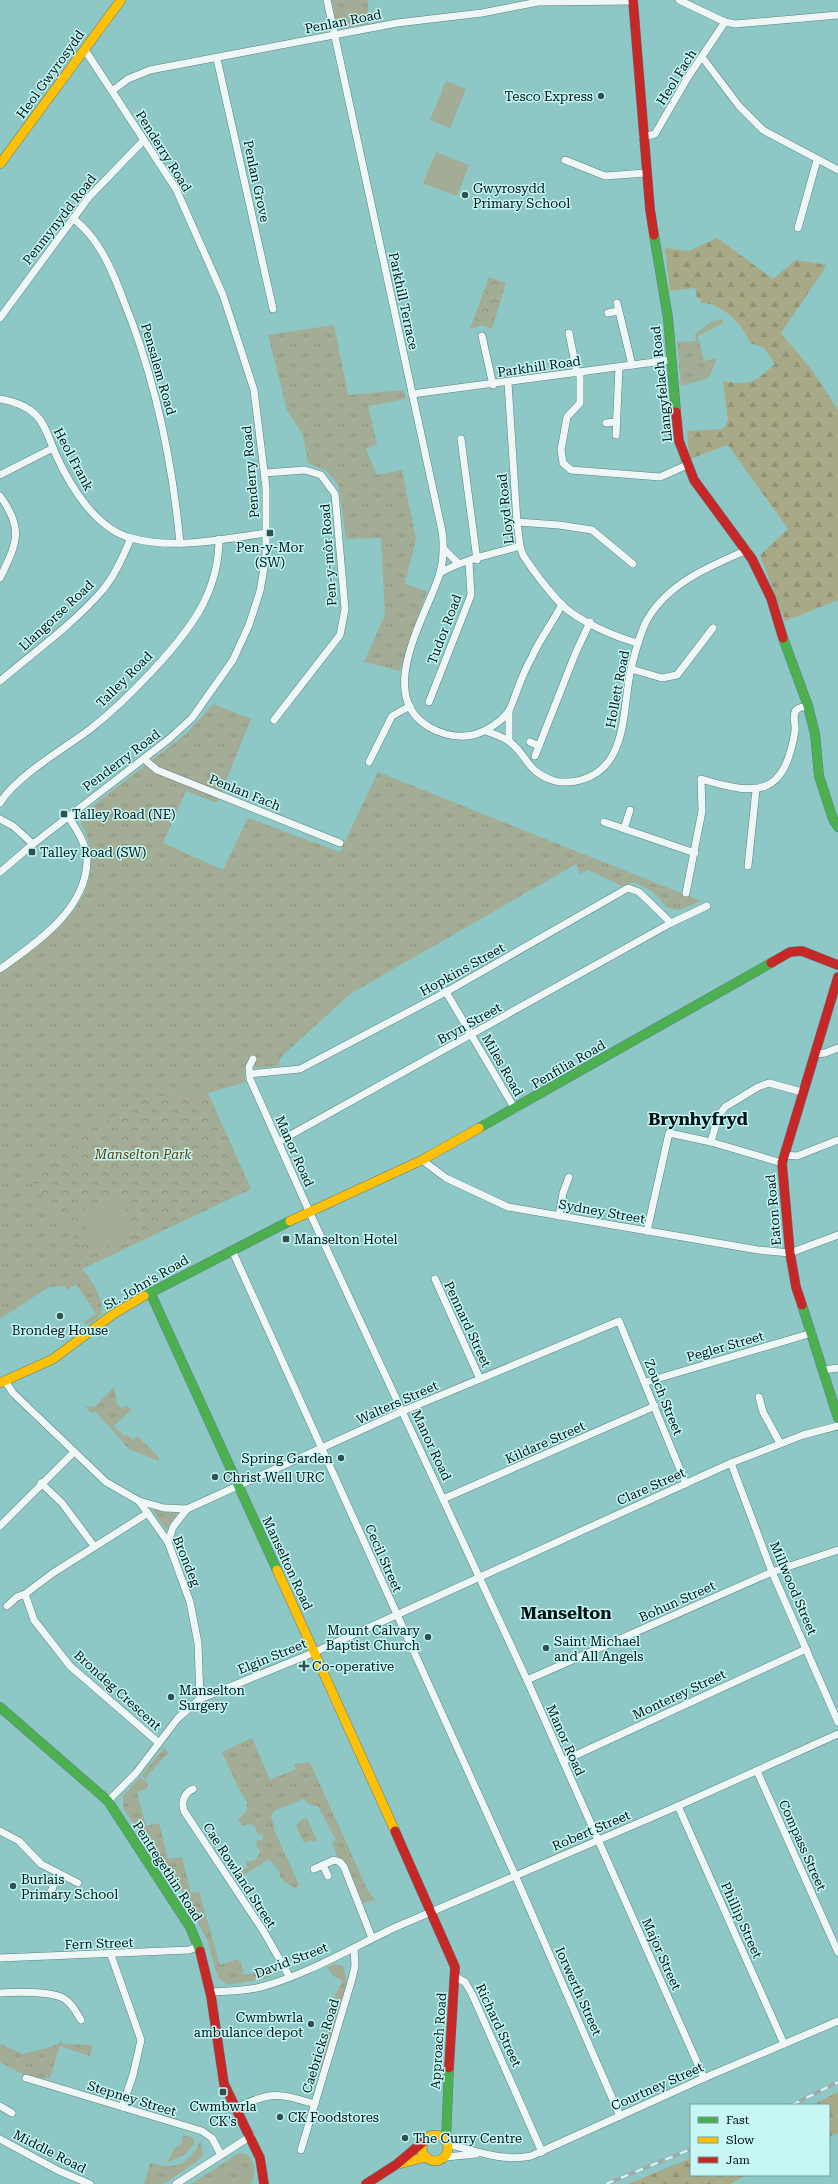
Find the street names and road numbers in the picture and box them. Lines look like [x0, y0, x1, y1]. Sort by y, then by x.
street label: Penlan Road [303, 7, 384, 36]
street label: Heol Gwyrosydd [13, 27, 88, 121]
street label: Heol Fach [653, 46, 700, 108]
street label: Penderry Road [133, 108, 195, 195]
street label: Penlan Grove [240, 139, 273, 224]
street label: Penmynydd Road [19, 171, 100, 267]
street label: Parkhill Terrace [386, 251, 421, 351]
street label: Pensalem Road [138, 321, 179, 417]
street label: Llangyfelach Road [648, 325, 675, 443]
street label: Parkhill Road [496, 353, 582, 380]
street label: Penderry Road [239, 424, 262, 519]
street label: Heol Frank [51, 425, 97, 493]
street label: Lloyd Road [494, 472, 517, 545]
street label: Pen-y-môr Road [317, 503, 340, 607]
street label: Llangorse Road [16, 577, 97, 654]
street label: Tudor Road [424, 592, 465, 666]
street label: Talley Road [93, 648, 156, 710]
street label: Hollett Road [603, 648, 633, 729]
street label: Penderry Road [80, 726, 163, 794]
street label: Penlan Fach [207, 771, 283, 814]
street label: Hopkins Street [417, 940, 507, 999]
street label: Bryn Street [435, 1000, 504, 1047]
street label: Miles Road [479, 1032, 527, 1099]
street label: Penfilia Road [529, 1037, 608, 1092]
street label: Manor Road [272, 1113, 317, 1190]
street label: Eaton Road [763, 1173, 784, 1246]
street label: Sydney Street [558, 1197, 646, 1226]
street label: St. John's Road [101, 1252, 192, 1313]
street label: Pennard Street [441, 1279, 494, 1370]
street label: Pegler Street [685, 1328, 766, 1365]
street label: Zouch Street [641, 1357, 686, 1437]
street label: Walters Street [354, 1378, 440, 1427]
street label: Manor Road [409, 1407, 455, 1484]
street label: Kildare Street [503, 1418, 588, 1467]
street label: Clare Street [615, 1465, 688, 1508]
street label: Manselton Road [259, 1514, 316, 1613]
street label: Cecil Street [362, 1522, 405, 1595]
street label: Brondeg [170, 1534, 204, 1589]
street label: Millwood Street [767, 1539, 820, 1637]
street label: Bohun Street [637, 1578, 718, 1625]
street label: Elgin Street [236, 1636, 309, 1677]
street label: Brondeg Crescent [71, 1647, 164, 1733]
street label: Monterey Street [630, 1666, 728, 1723]
street label: Manor Road [543, 1702, 588, 1779]
street label: Compass Street [776, 1798, 829, 1893]
street label: Robert Street [550, 1807, 633, 1854]
street label: Pentregethin Road [130, 1819, 206, 1925]
street label: Cae Rowland Street [200, 1820, 279, 1931]
street label: Phillip Street [718, 1880, 765, 1961]
street label: Major Street [639, 1916, 684, 1993]
street label: Fern Street [64, 1935, 134, 1952]
street label: David Street [252, 1940, 330, 1981]
street label: Iorwerth Street [552, 1945, 605, 2038]
street label: Richard Street [473, 1981, 524, 2069]
street label: Approach Road [428, 1992, 449, 2090]
street label: Caebricks Road [299, 1997, 342, 2095]
street label: Courtney Street [609, 2059, 706, 2114]
street label: Stepney Street [86, 2078, 178, 2119]
street label: Middle Road [11, 2127, 89, 2176]

